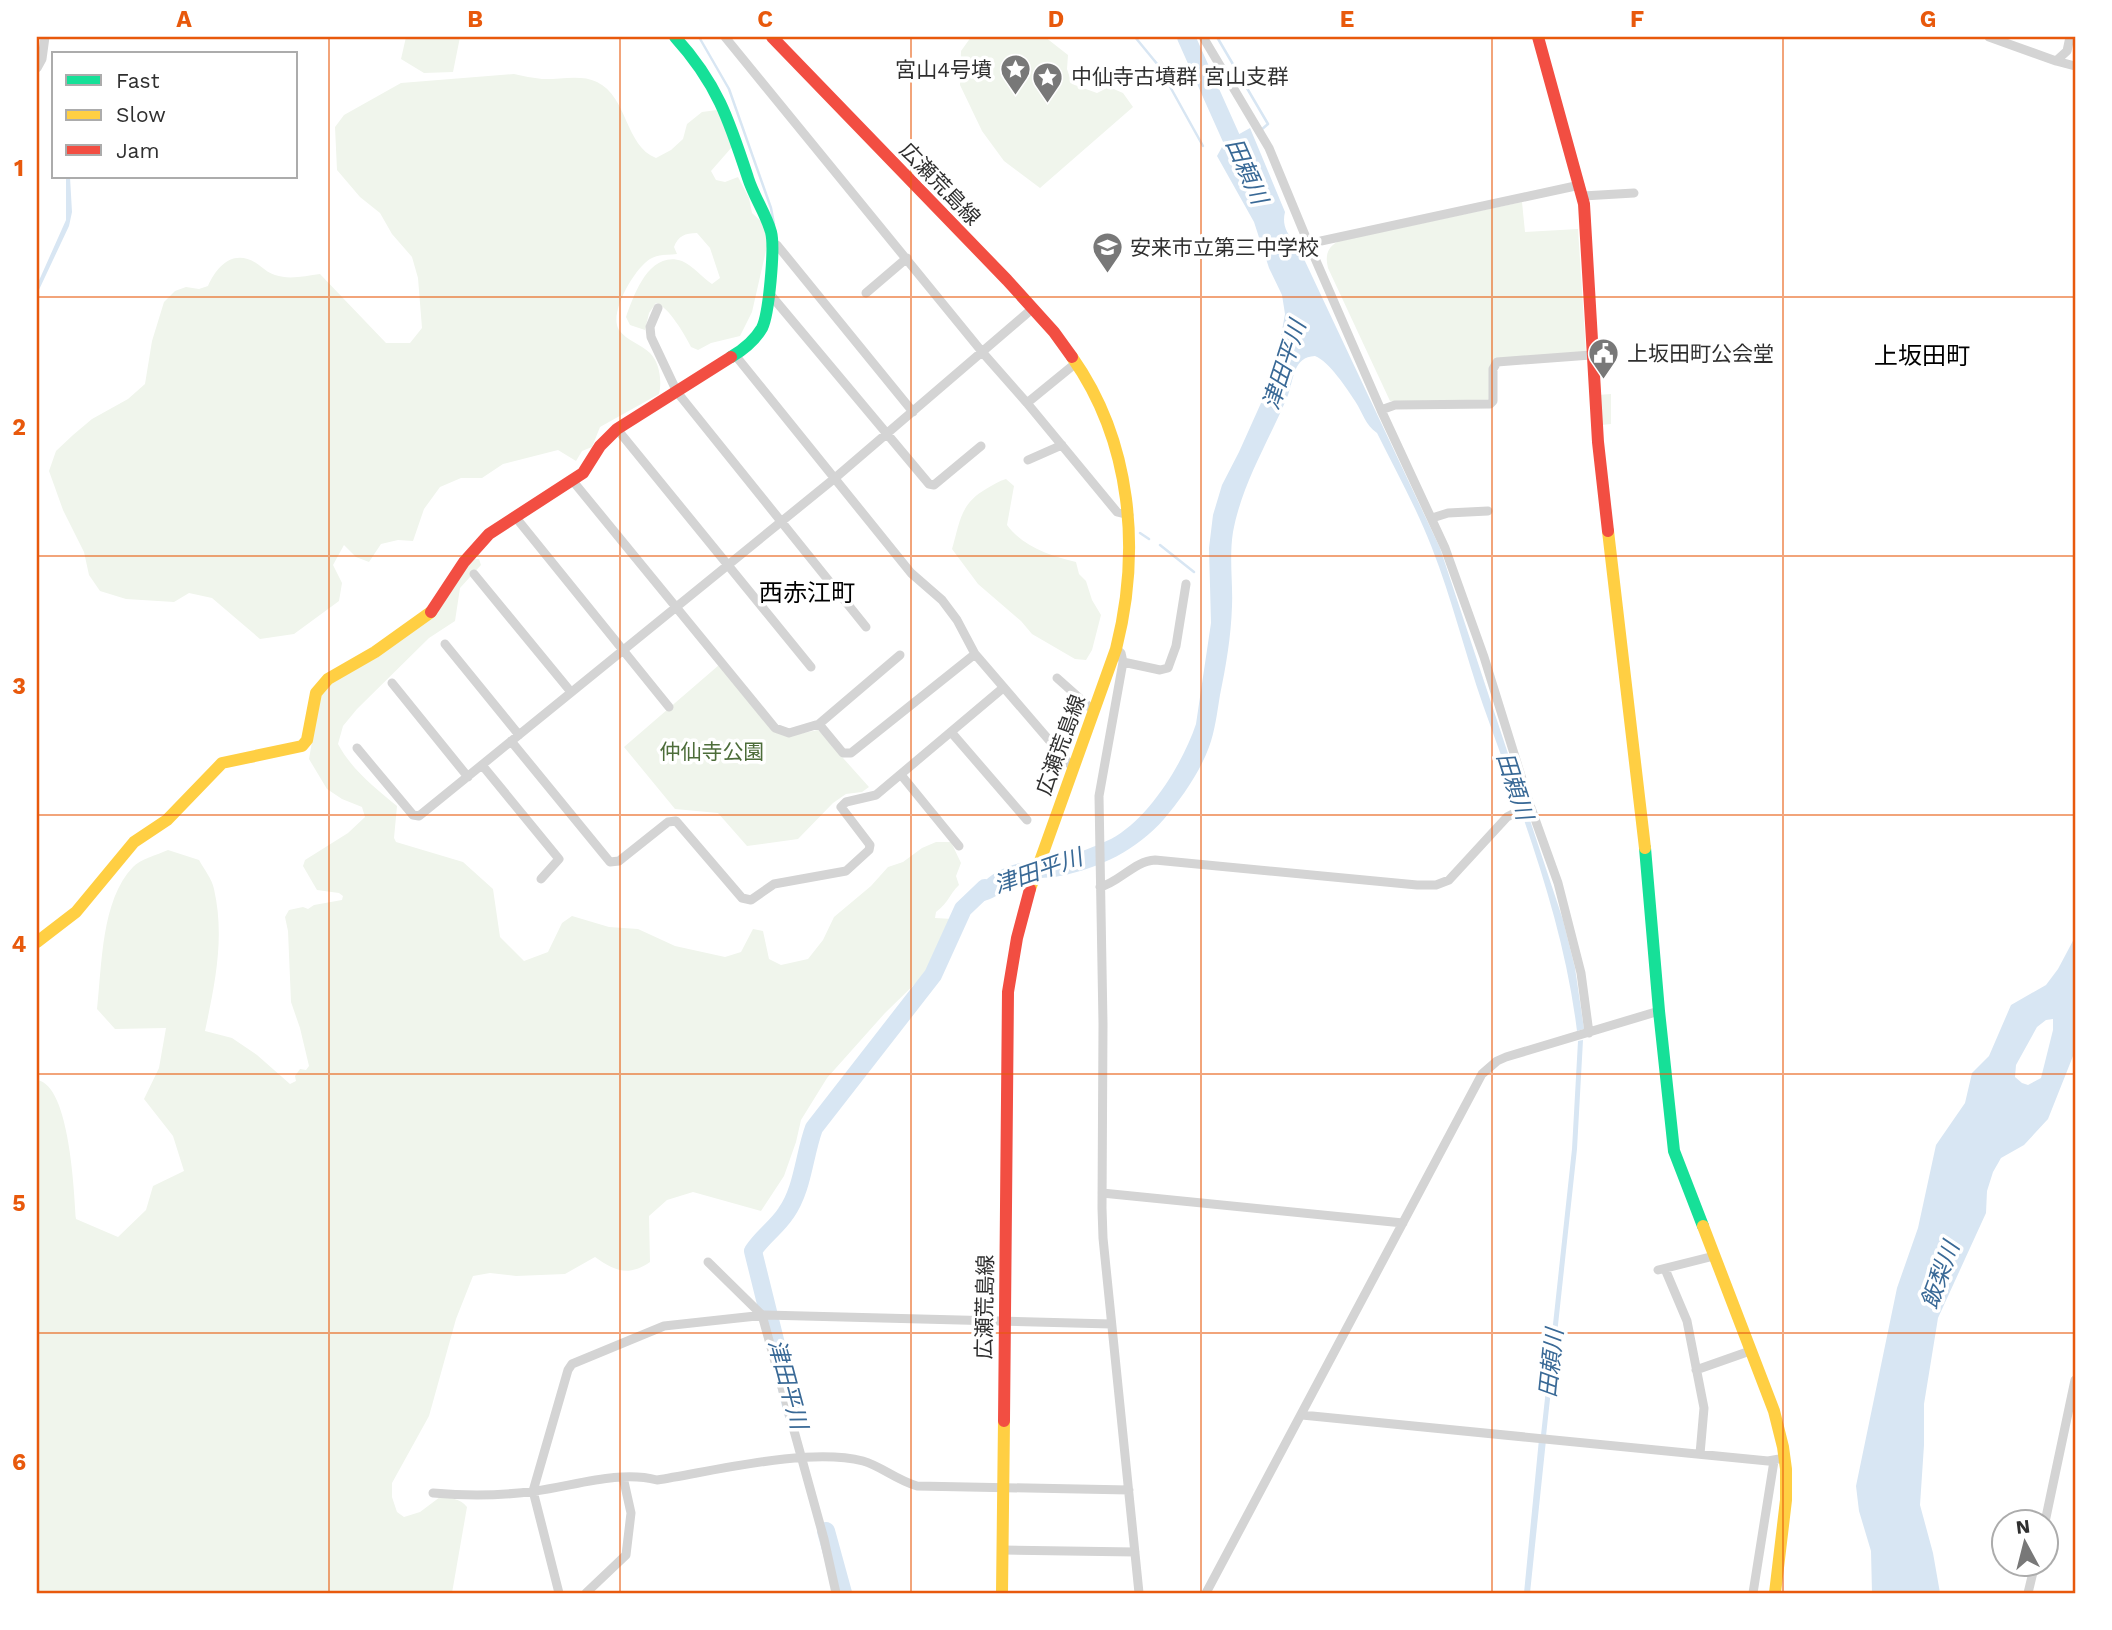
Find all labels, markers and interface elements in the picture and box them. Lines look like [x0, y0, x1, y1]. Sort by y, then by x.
text: A [176, 6, 192, 33]
text: B [467, 6, 483, 33]
text: C [757, 6, 773, 33]
text: D [1048, 6, 1064, 33]
text: E [1340, 6, 1354, 33]
text: F [1630, 6, 1644, 33]
text: G [1920, 6, 1936, 33]
legend [52, 52, 298, 178]
place icon: 宮山4号墳 [998, 53, 1032, 97]
place label: 宮山4号墳 [895, 57, 992, 82]
place icon: 中仙寺古墳群 宮山支群 [1031, 60, 1065, 104]
place label: 中仙寺古墳群 宮山支群 [1071, 64, 1288, 89]
text: Fast [116, 68, 160, 93]
text: Slow [116, 102, 166, 127]
water label: 田頼川 [1220, 134, 1274, 211]
street label: 広瀬荒島線 [895, 137, 986, 230]
text: Jam [116, 138, 159, 163]
text: 1 [14, 155, 24, 182]
school or university icon: 安来市立第三中学校 [1090, 231, 1124, 275]
place label: 安来市立第三中学校 [1130, 235, 1319, 260]
water label: 津田平川 [1257, 314, 1312, 413]
public building icon: 上坂田町公会堂 [1587, 337, 1621, 381]
place label: 上坂田町公会堂 [1627, 341, 1774, 366]
district label: 上坂田町 [1874, 342, 1970, 370]
text: 2 [12, 414, 26, 441]
district label: 西赤江町 [759, 579, 855, 607]
text: 3 [12, 673, 26, 700]
street label: 広瀬荒島線 [1031, 691, 1090, 798]
park label: 仲仙寺公園 [660, 739, 765, 764]
water label: 田頼川 [1491, 749, 1539, 826]
water label: 津田平川 [990, 843, 1089, 899]
text: 4 [12, 931, 27, 958]
text: 5 [12, 1190, 26, 1217]
water label: 飯梨川 [1916, 1235, 1966, 1312]
street label: 広瀬荒島線 [971, 1254, 998, 1360]
water label: 田頼川 [1534, 1324, 1569, 1399]
water label: 津田平川 [763, 1336, 813, 1435]
text: 6 [12, 1449, 26, 1476]
north arrow [1990, 1508, 2060, 1578]
text: N [2015, 1514, 2031, 1539]

